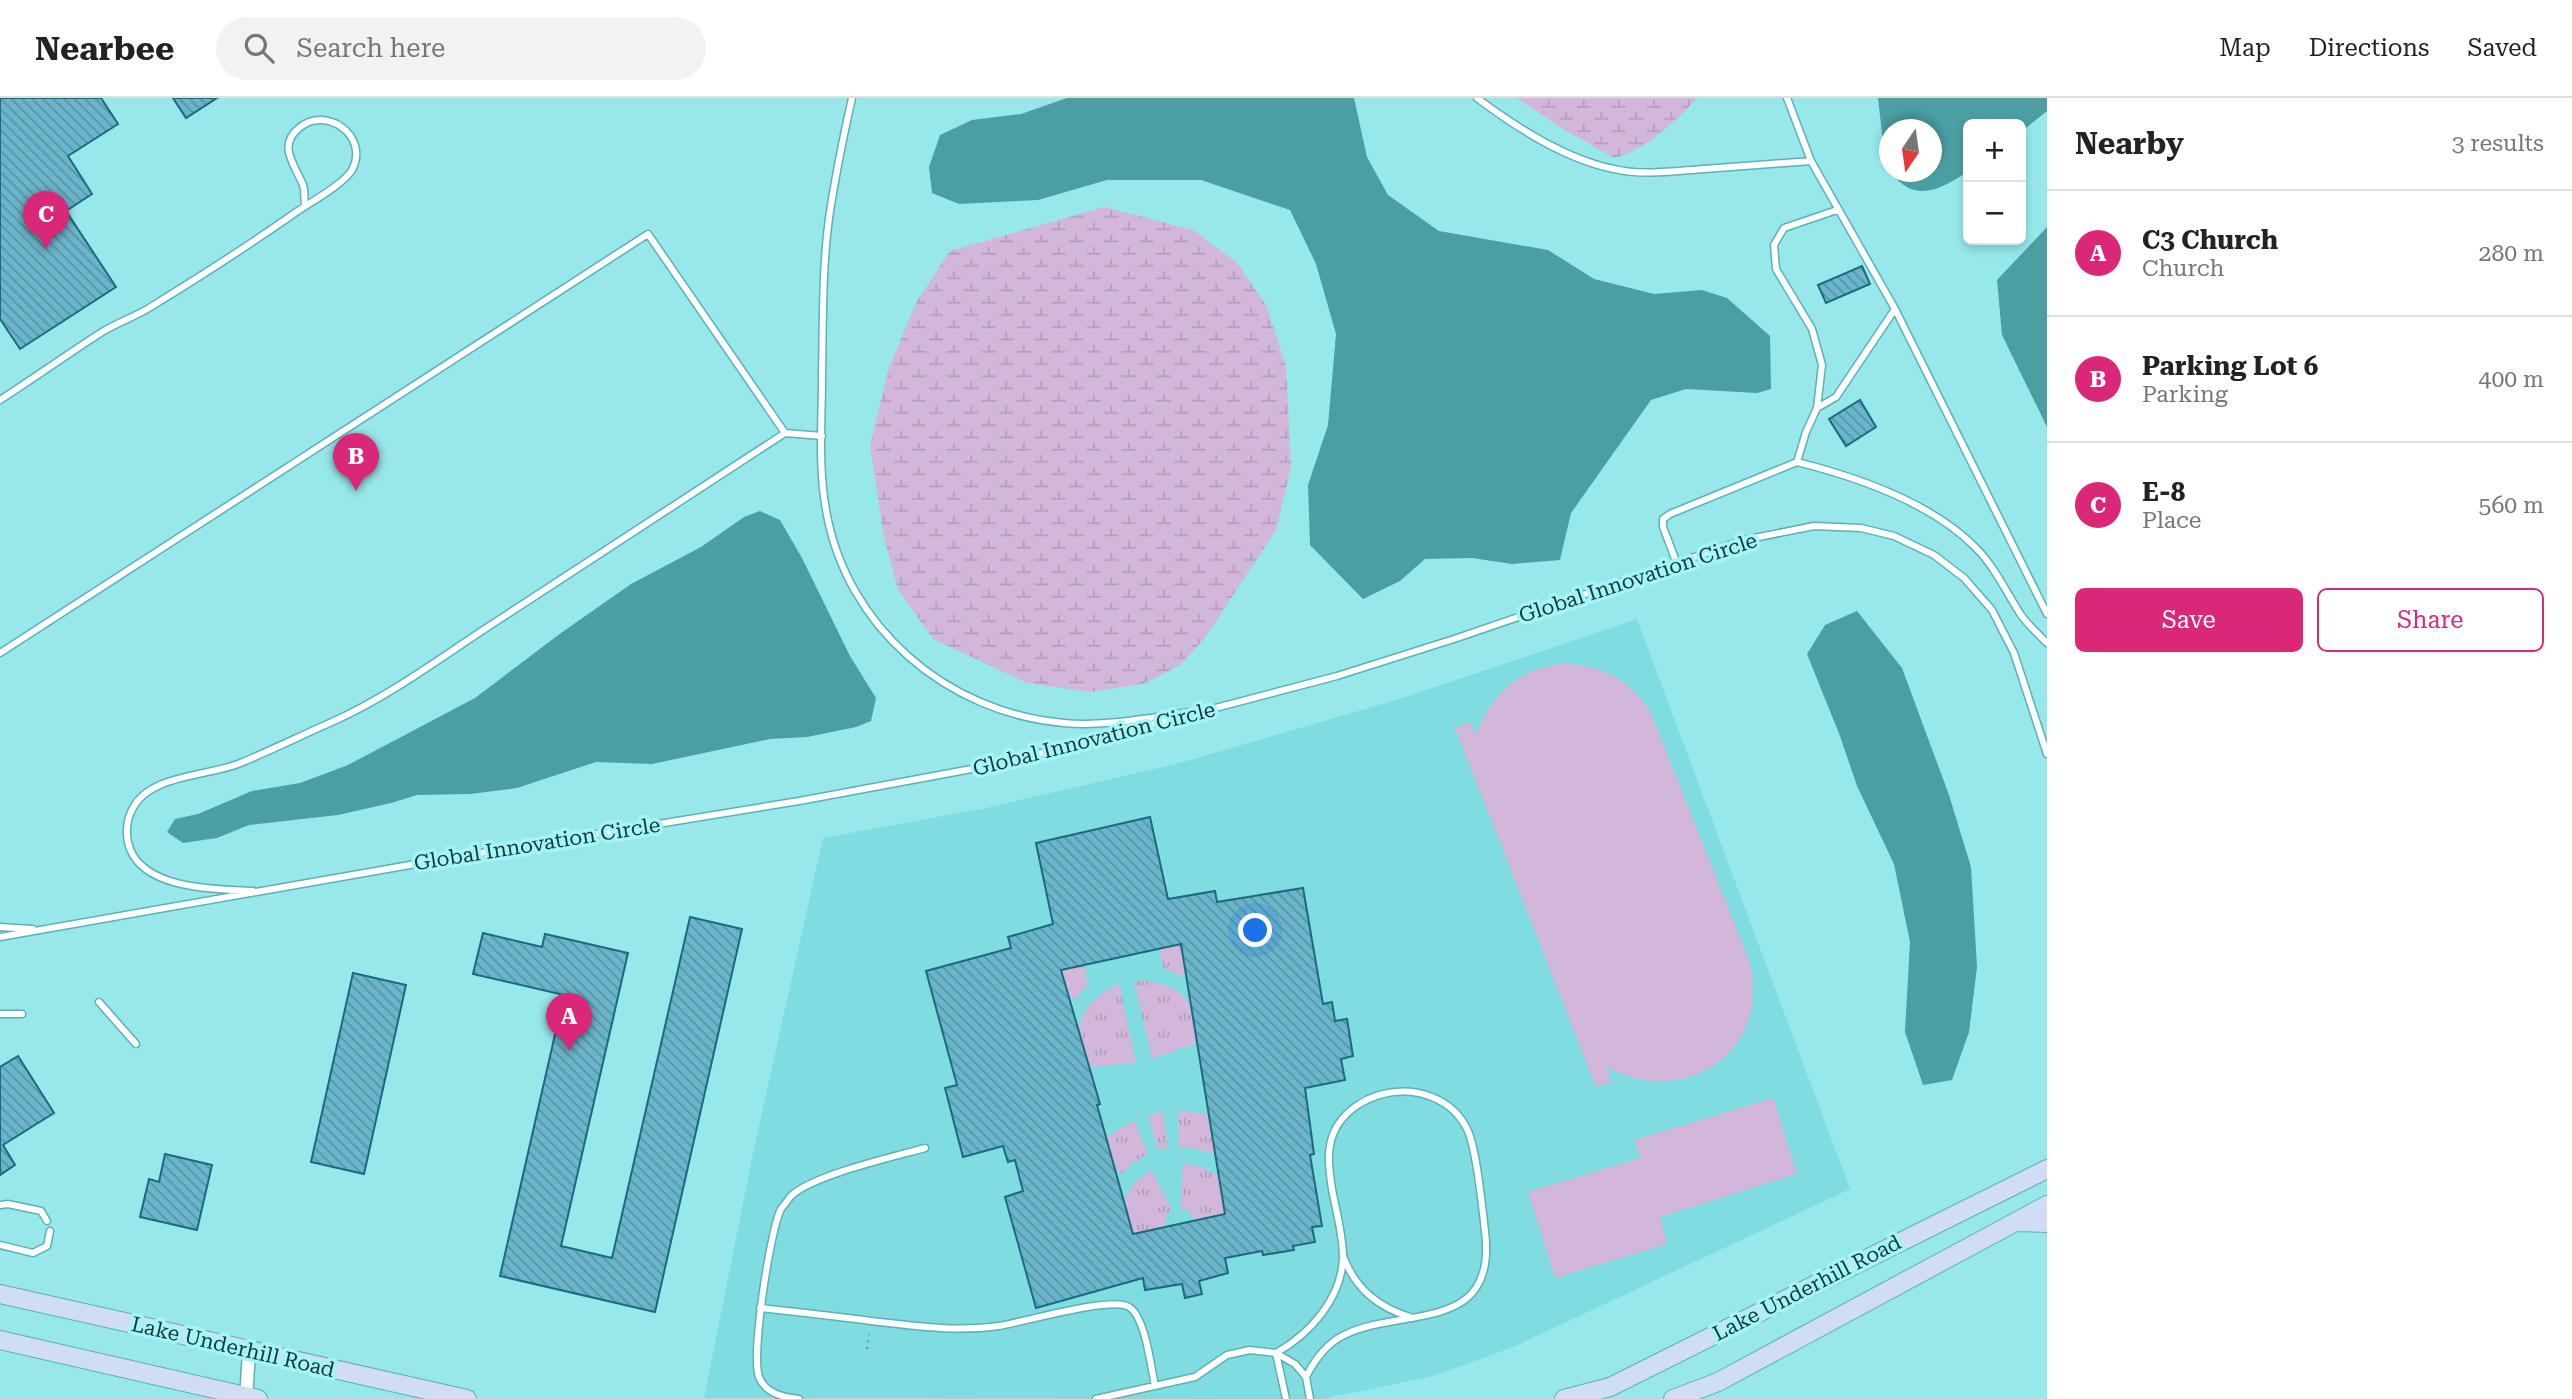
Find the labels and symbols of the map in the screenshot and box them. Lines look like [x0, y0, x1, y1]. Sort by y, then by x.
north arrow [1879, 119, 1942, 182]
pin: C [23, 191, 69, 249]
pin: B [333, 433, 379, 491]
street label: Global Innovation Circle [1516, 528, 1760, 628]
street label: Global Innovation Circle [970, 697, 1218, 781]
street label: Global Innovation Circle [412, 813, 662, 875]
your location [1238, 913, 1272, 947]
pin: A [546, 993, 592, 1051]
street label: Lake Underhill Road [1709, 1230, 1906, 1346]
street label: Lake Underhill Road [129, 1312, 337, 1382]

